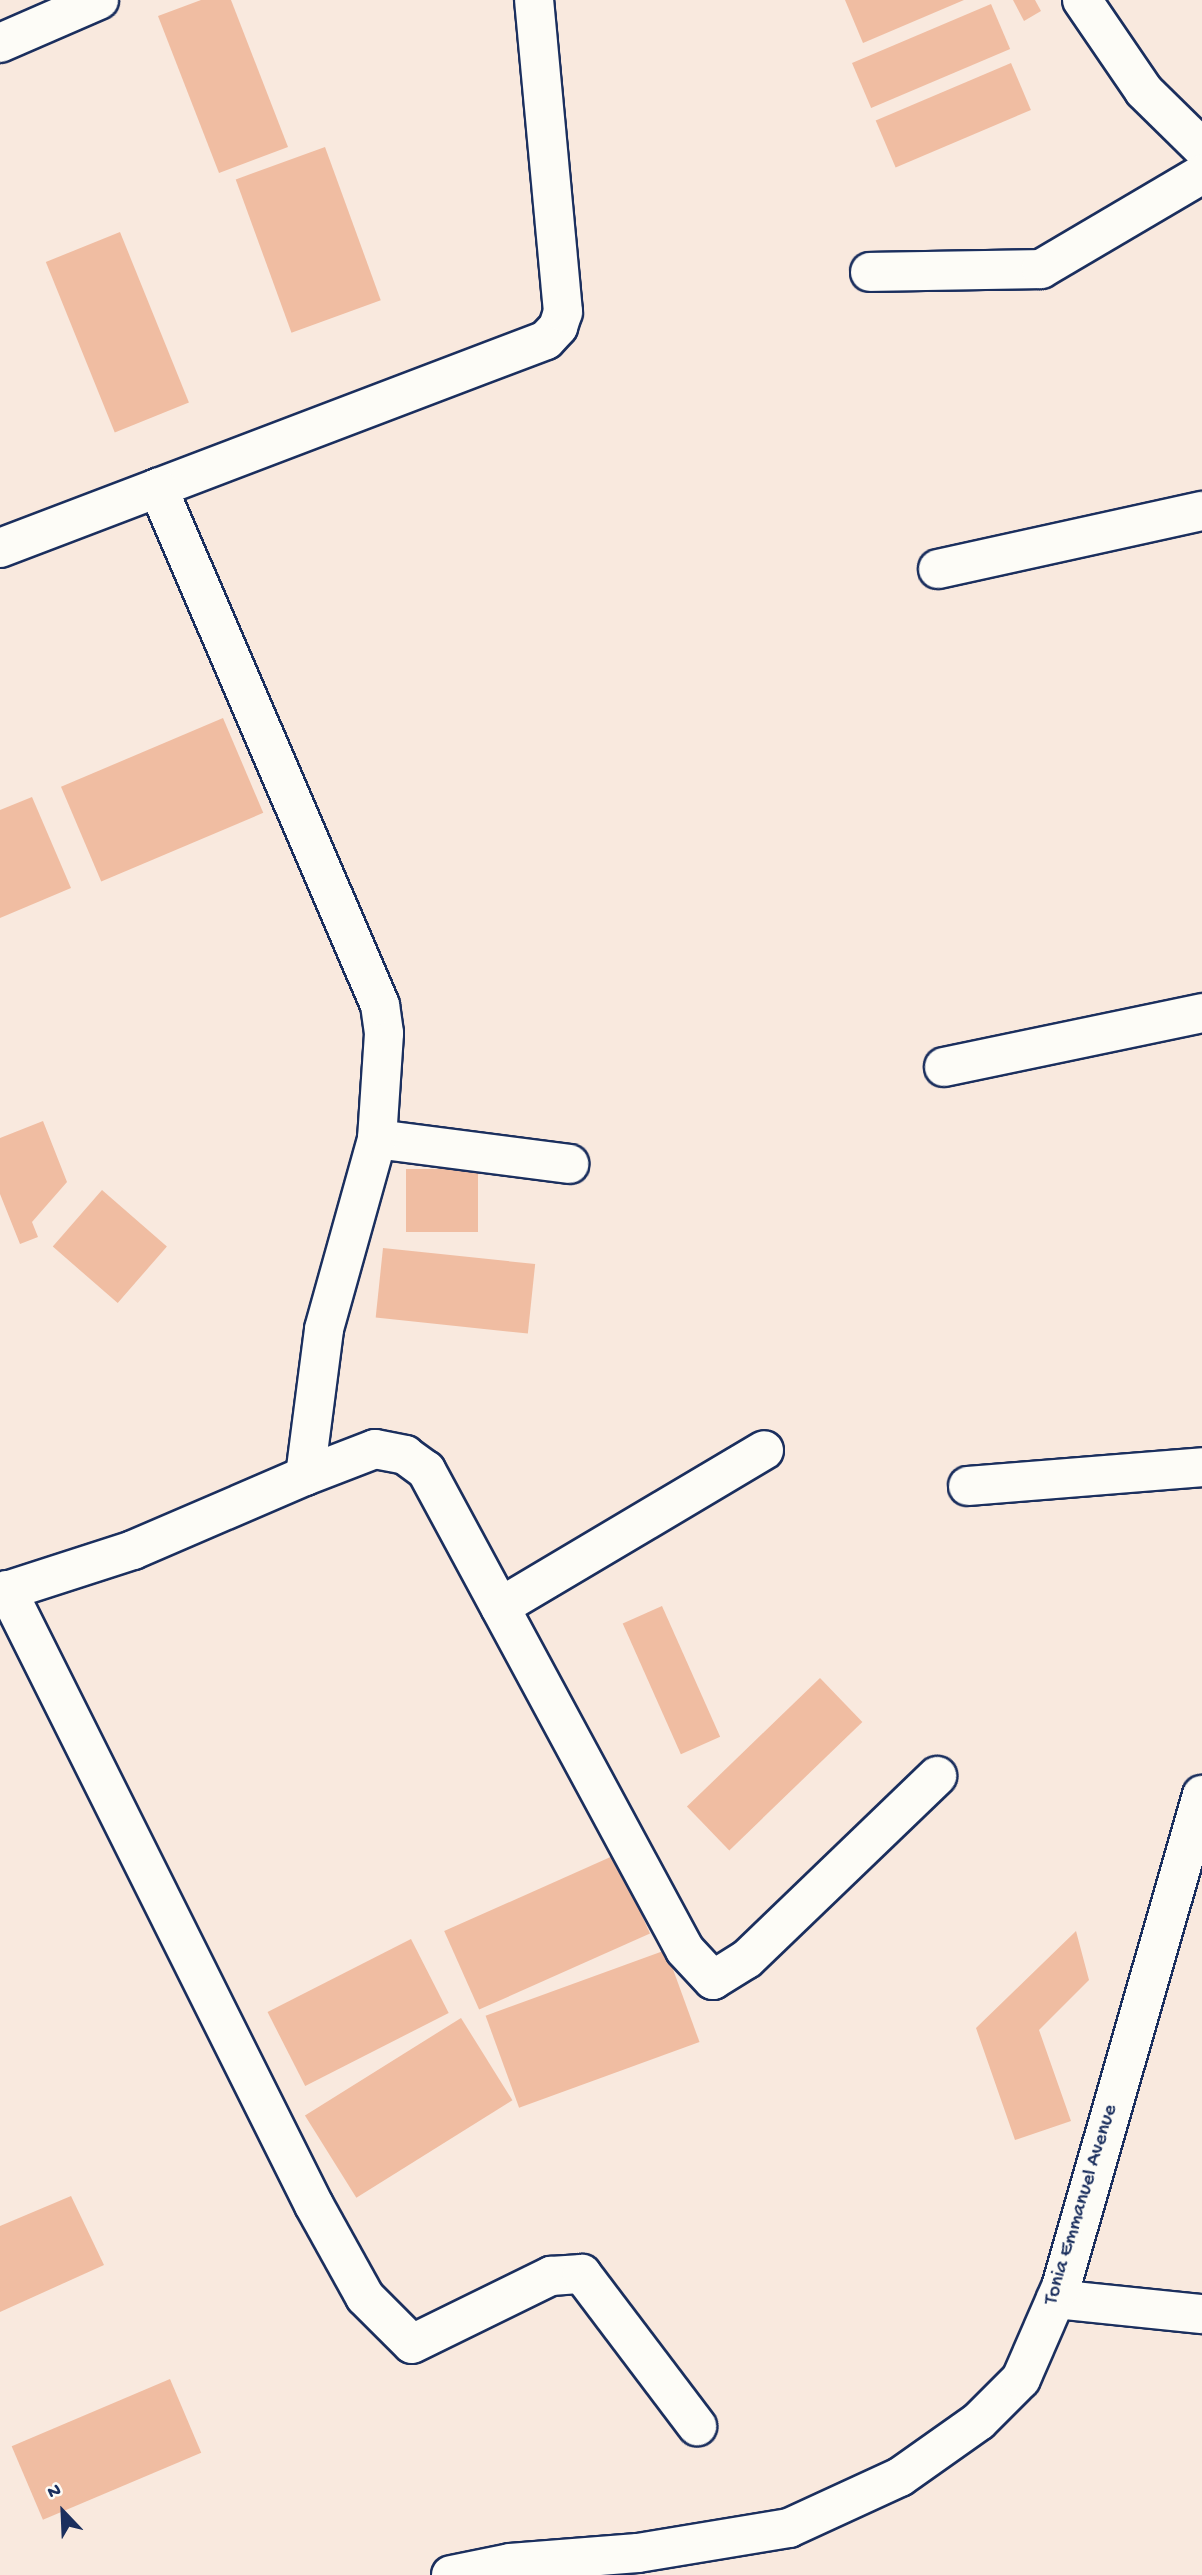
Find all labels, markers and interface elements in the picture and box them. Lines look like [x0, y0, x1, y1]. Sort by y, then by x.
street label: Tonia Emmanuel Avenue [1040, 2102, 1124, 2308]
north arrow [28, 2477, 98, 2547]
text: N [44, 2479, 65, 2505]

